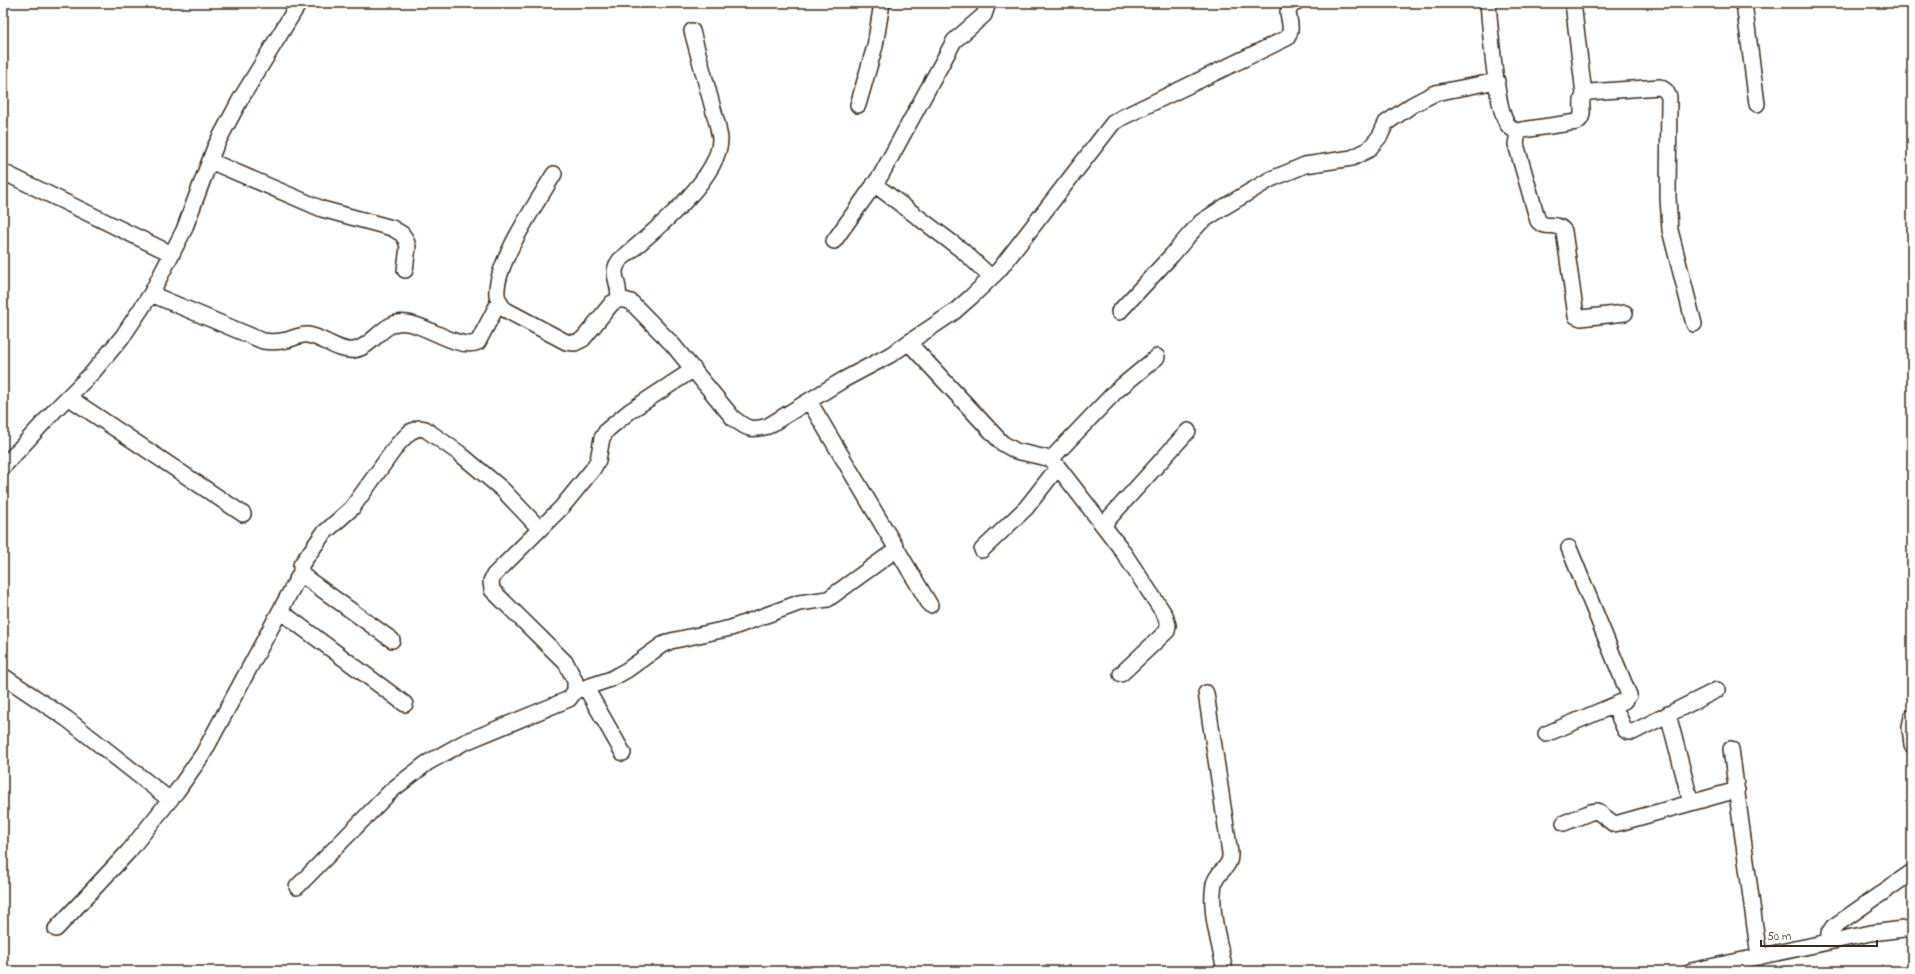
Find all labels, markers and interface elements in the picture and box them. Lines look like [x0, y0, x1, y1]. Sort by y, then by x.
scale bar [1761, 922, 1877, 948]
text: 50 m [1767, 928, 1791, 946]

